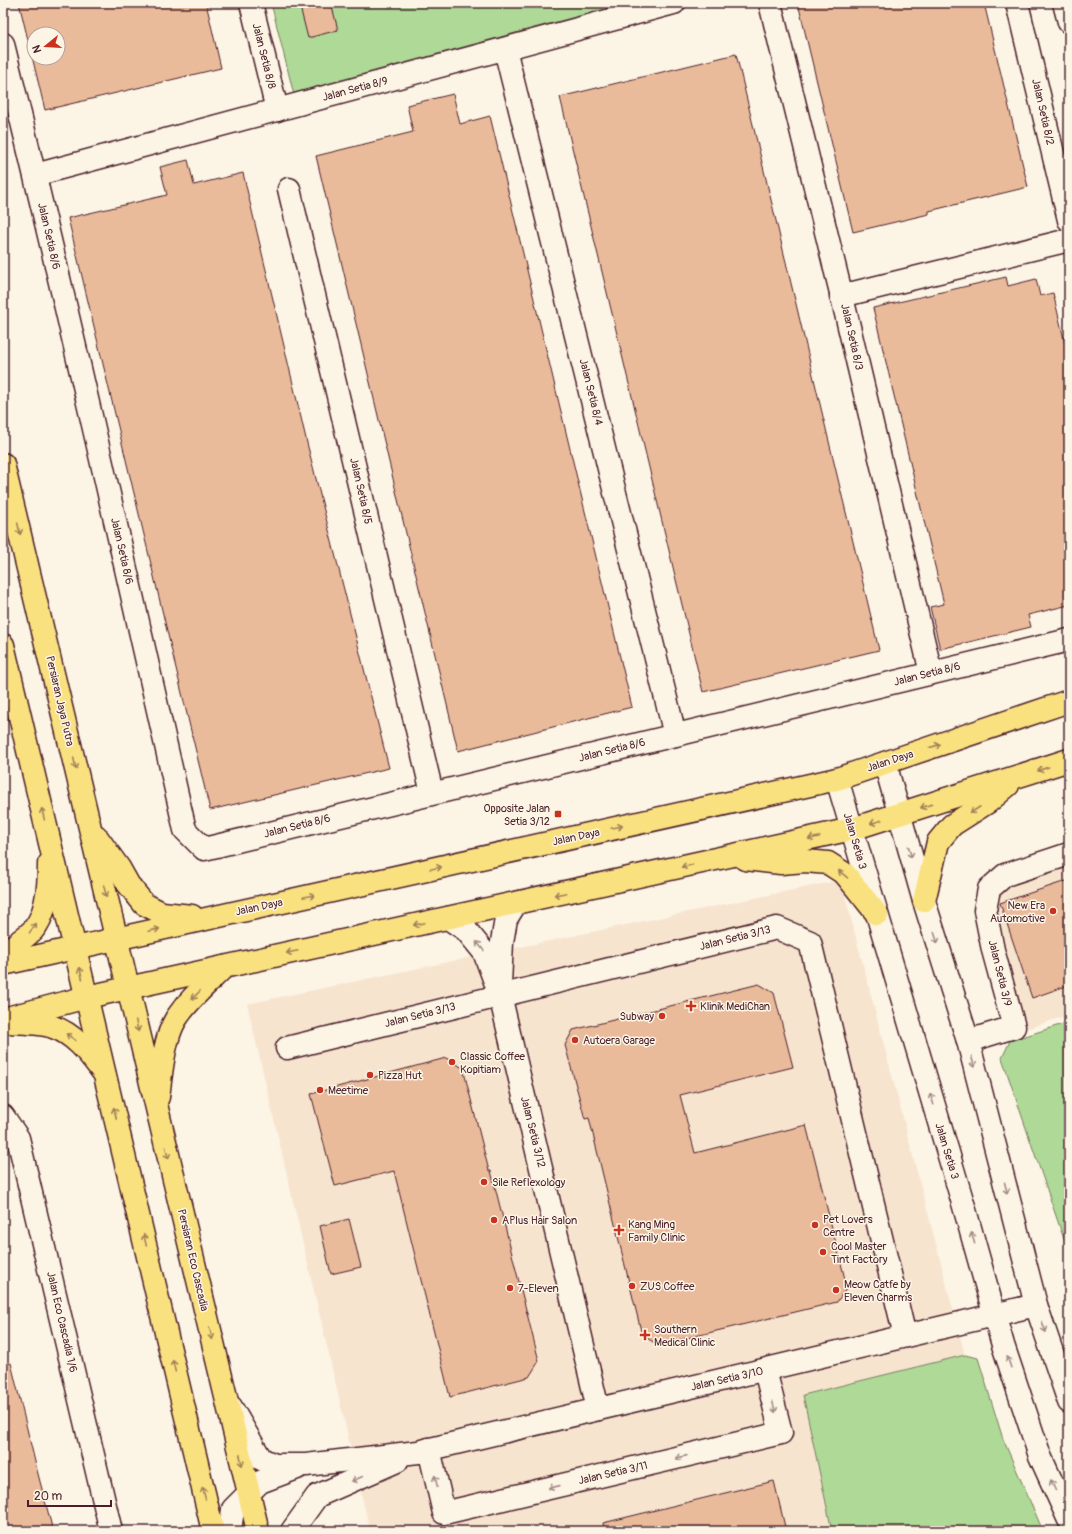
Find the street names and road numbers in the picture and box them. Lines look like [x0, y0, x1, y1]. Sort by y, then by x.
street label: Jalan Setia 8/8 [250, 22, 279, 91]
street label: Jalan Setia 8/9 [321, 74, 389, 104]
street label: Jalan Setia 8/2 [1029, 78, 1057, 146]
street label: Jalan Setia 8/6 [35, 201, 63, 271]
street label: Jalan Setia 8/3 [838, 303, 866, 371]
street label: Jalan Setia 8/4 [576, 357, 606, 427]
street label: Jalan Setia 8/5 [347, 457, 375, 525]
street label: Jalan Setia 8/6 [108, 516, 136, 586]
street label: Persiaran Jaya Putra [43, 655, 77, 747]
street label: Jalan Setia 8/6 [892, 659, 962, 689]
street label: Jalan Setia 8/6 [577, 735, 647, 765]
street label: Jalan Daya [865, 747, 915, 775]
street label: Jalan Setia 8/6 [262, 811, 332, 841]
street label: Jalan Setia 3 [841, 811, 869, 871]
street label: Jalan Daya [551, 826, 601, 848]
street label: Jalan Daya [234, 896, 284, 918]
street label: Jalan Setia 3/13 [698, 923, 772, 953]
street label: Jalan Setia 3/9 [985, 938, 1015, 1008]
street label: Jalan Setia 3/13 [383, 1000, 457, 1030]
street label: Jalan Setia 3/12 [518, 1095, 548, 1169]
street label: Jalan Setia 3 [932, 1121, 962, 1181]
street label: Persiaran Eco Cascadia [175, 1208, 211, 1312]
street label: Jalan Eco Cascadia 1/6 [44, 1270, 80, 1374]
street label: Jalan Setia 3/10 [689, 1364, 765, 1394]
street label: Jalan Setia 3/11 [577, 1459, 649, 1487]

